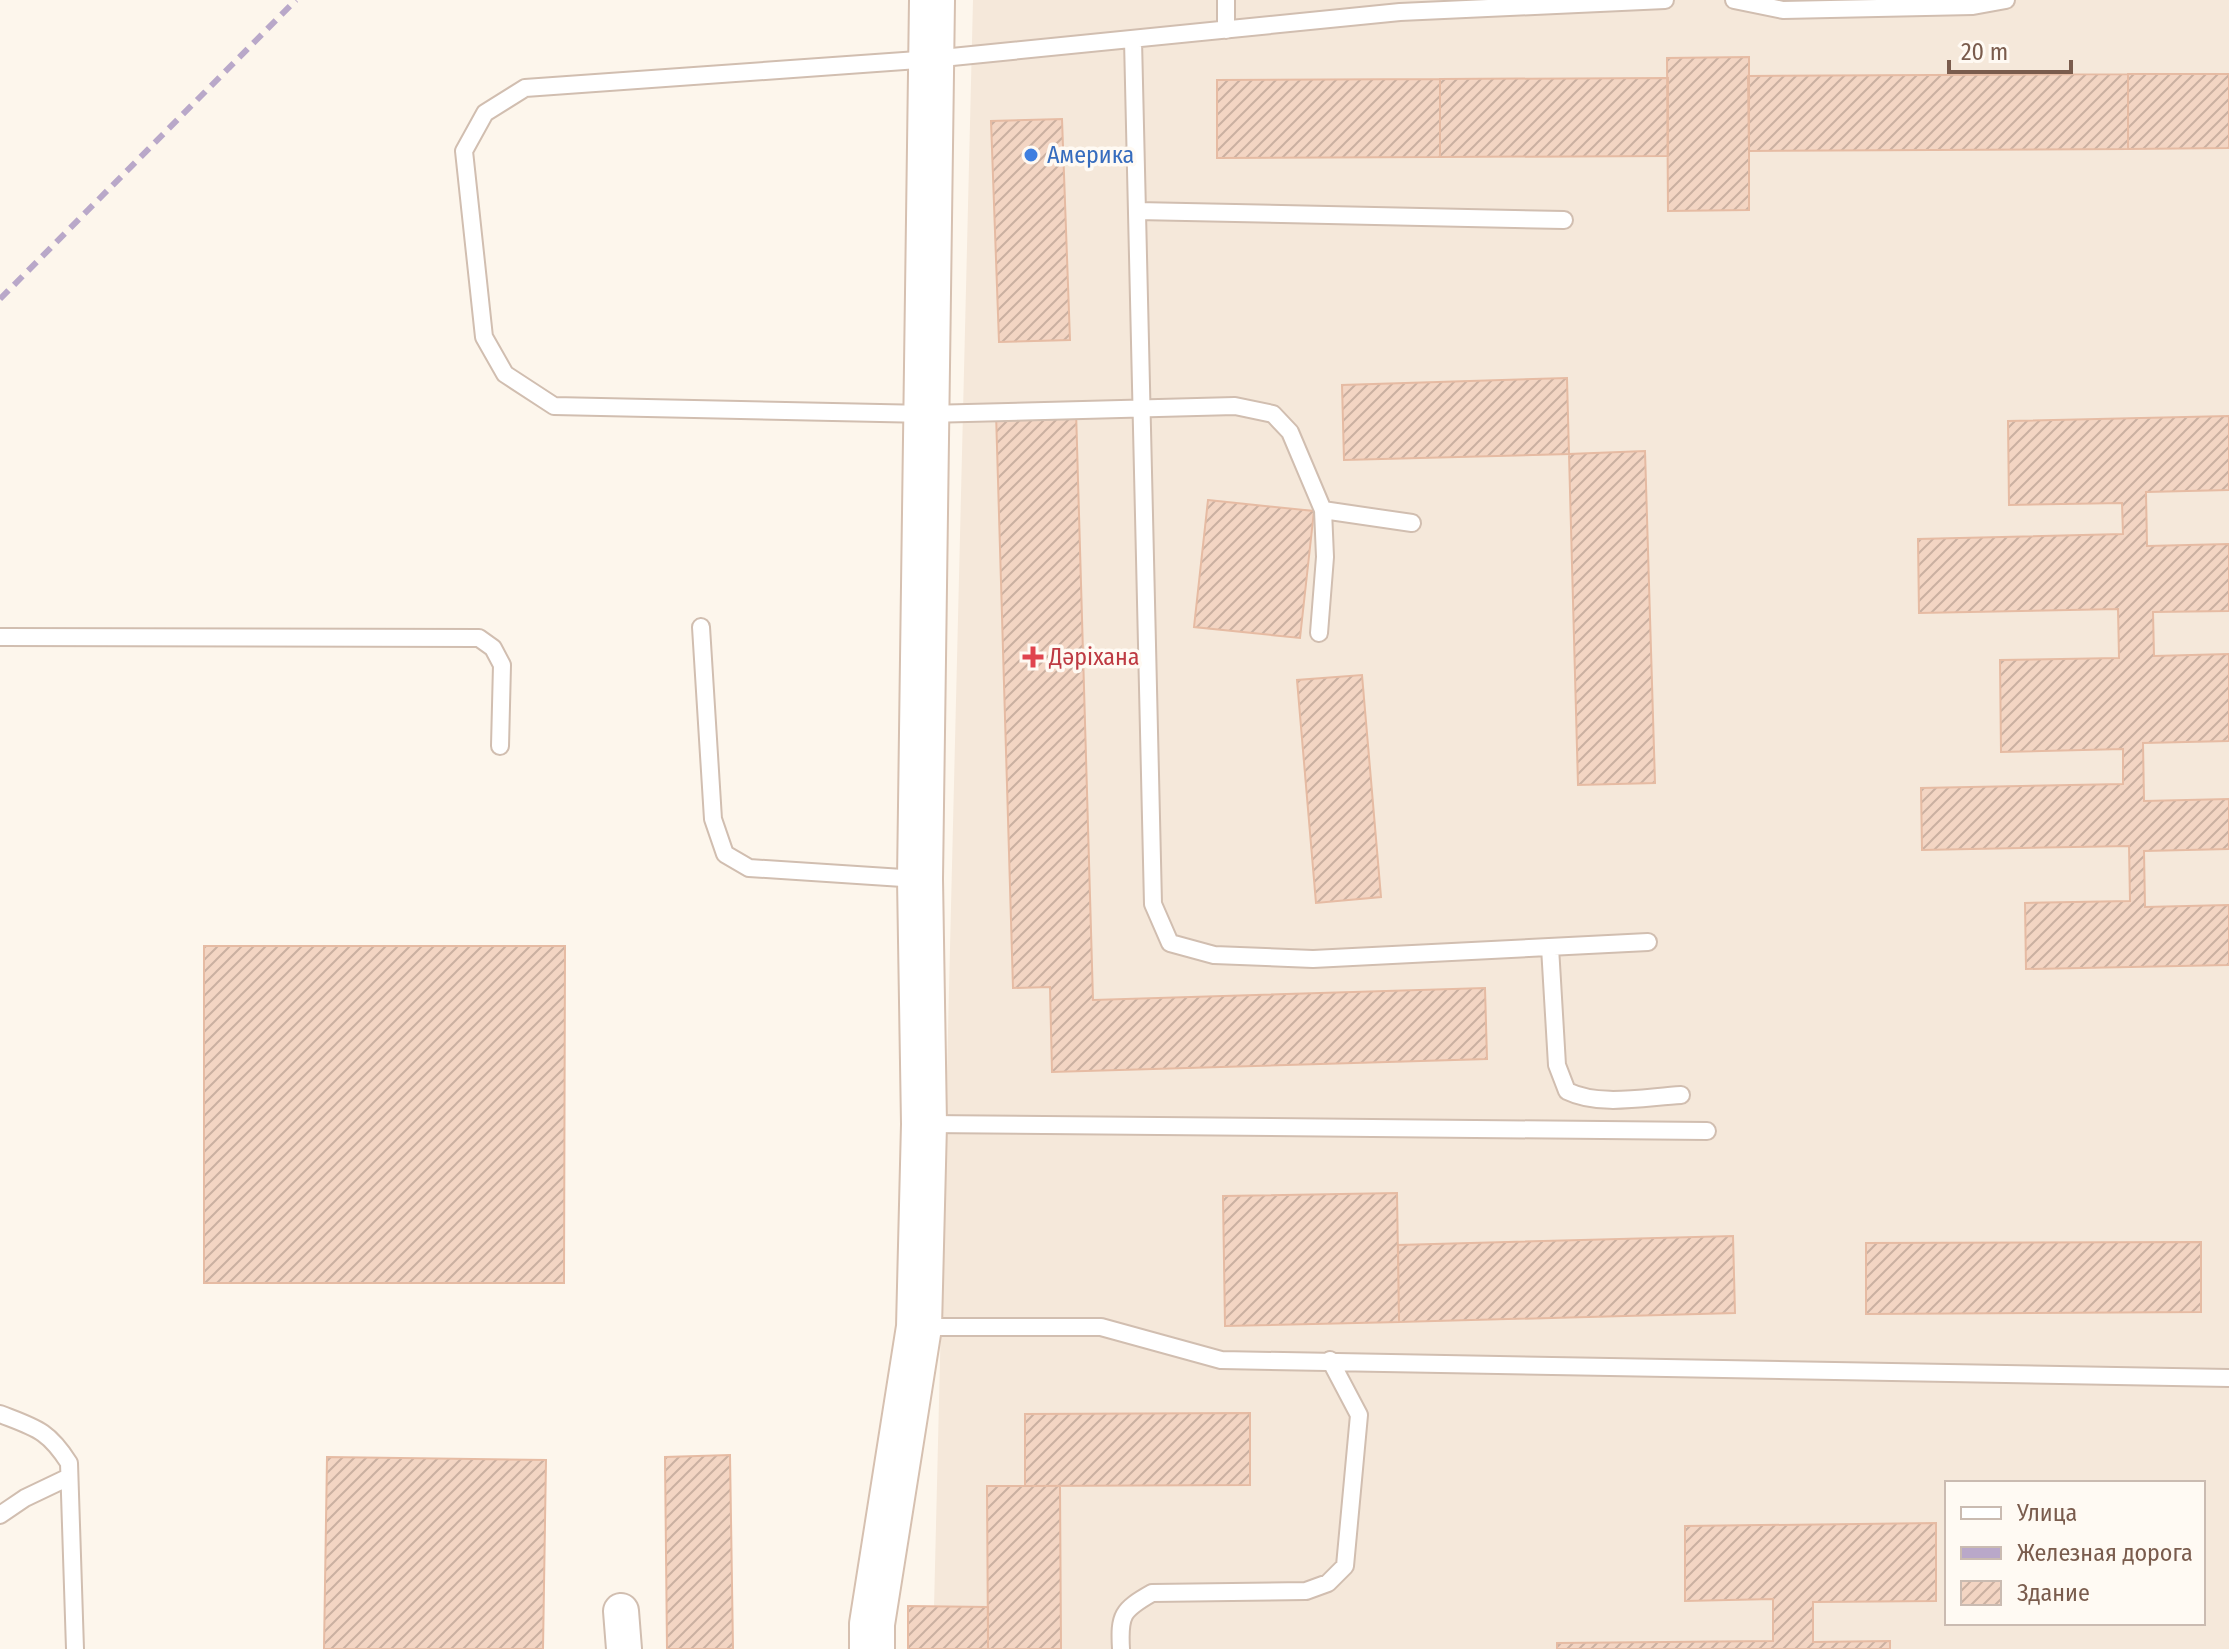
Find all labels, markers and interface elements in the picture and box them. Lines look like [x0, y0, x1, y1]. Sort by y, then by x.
scale bar [1949, 24, 2071, 74]
text: 20 m [1961, 38, 2008, 66]
place label: Америка [1047, 141, 1134, 169]
marker: Америка [1022, 146, 1040, 164]
place label: Дəріхана [1048, 643, 1140, 671]
marker: Дəріхана [1024, 648, 1042, 666]
legend [1945, 1481, 2205, 1625]
text: Улица [2016, 1499, 2077, 1527]
text: Железная дорога [2017, 1539, 2193, 1567]
text: Здание [2017, 1579, 2090, 1607]

